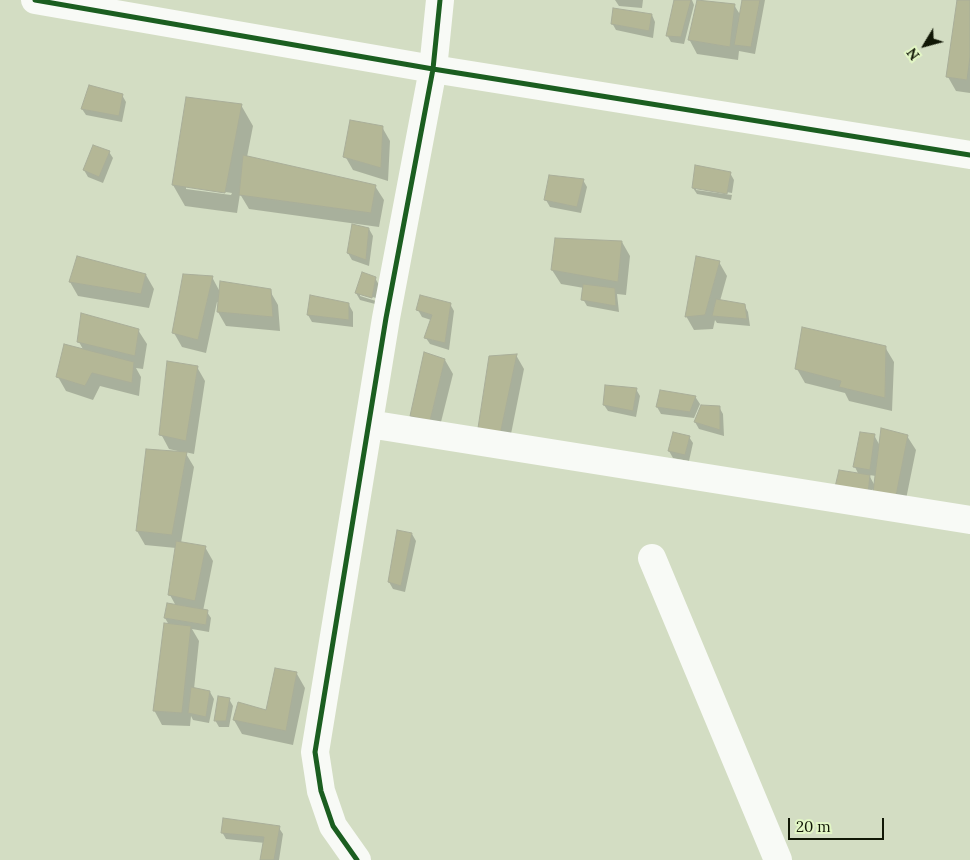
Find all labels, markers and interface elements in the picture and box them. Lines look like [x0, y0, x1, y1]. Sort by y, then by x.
north arrow [900, 20, 950, 70]
text: N [903, 44, 923, 64]
scale bar [790, 808, 886, 840]
text: 20 m [796, 817, 831, 836]

